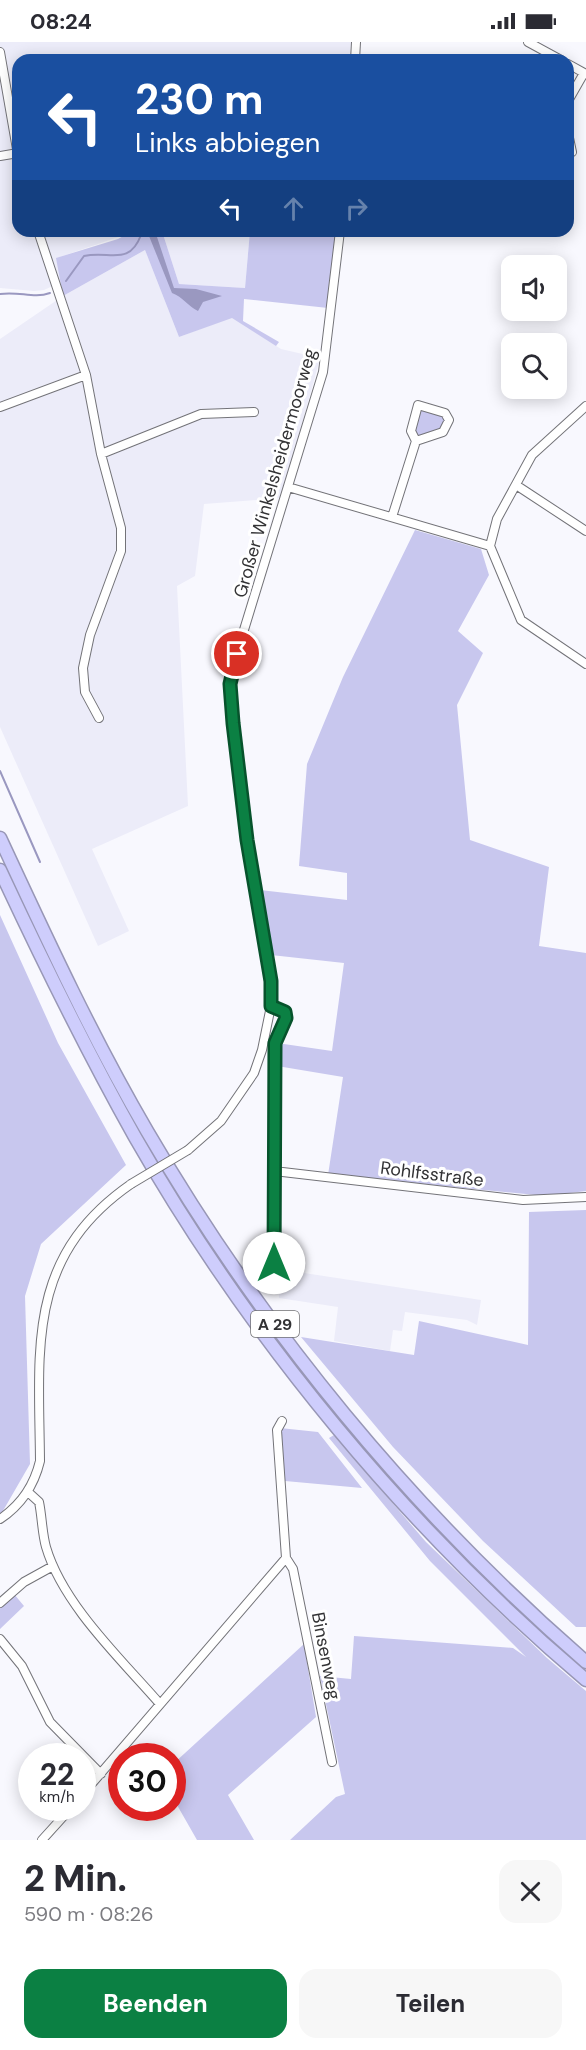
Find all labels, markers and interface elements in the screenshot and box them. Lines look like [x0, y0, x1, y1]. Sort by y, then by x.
text: 08:24 [30, 7, 92, 36]
text: 230 m [135, 72, 264, 127]
icon: left [36, 78, 114, 156]
text: Links abbiegen [135, 125, 320, 160]
icon: left [214, 192, 247, 225]
icon: ahead [277, 192, 310, 225]
icon: right [340, 192, 373, 225]
map controls [501, 255, 567, 399]
button: sound [501, 255, 567, 321]
button: search [501, 333, 567, 399]
street label: Großer Winkelsheidermoorweg [228, 345, 322, 601]
pin [211, 628, 262, 679]
icon: arrive [220, 637, 253, 670]
street label: Rohlfsstraße [379, 1156, 485, 1192]
position arrow [242, 1231, 306, 1295]
road number: A 29 [251, 1311, 299, 1337]
street label: Binsenweg [306, 1610, 346, 1702]
speed limit sign: 30 [108, 1743, 186, 1821]
text: 22 [40, 1755, 74, 1794]
text: km/h [39, 1787, 75, 1807]
text: 2 Min. [24, 1855, 127, 1902]
button: close [499, 1860, 562, 1923]
text: 590 m · 08:26 [24, 1901, 154, 1927]
button: Beenden [24, 1969, 287, 2038]
button: Teilen [299, 1969, 562, 2038]

